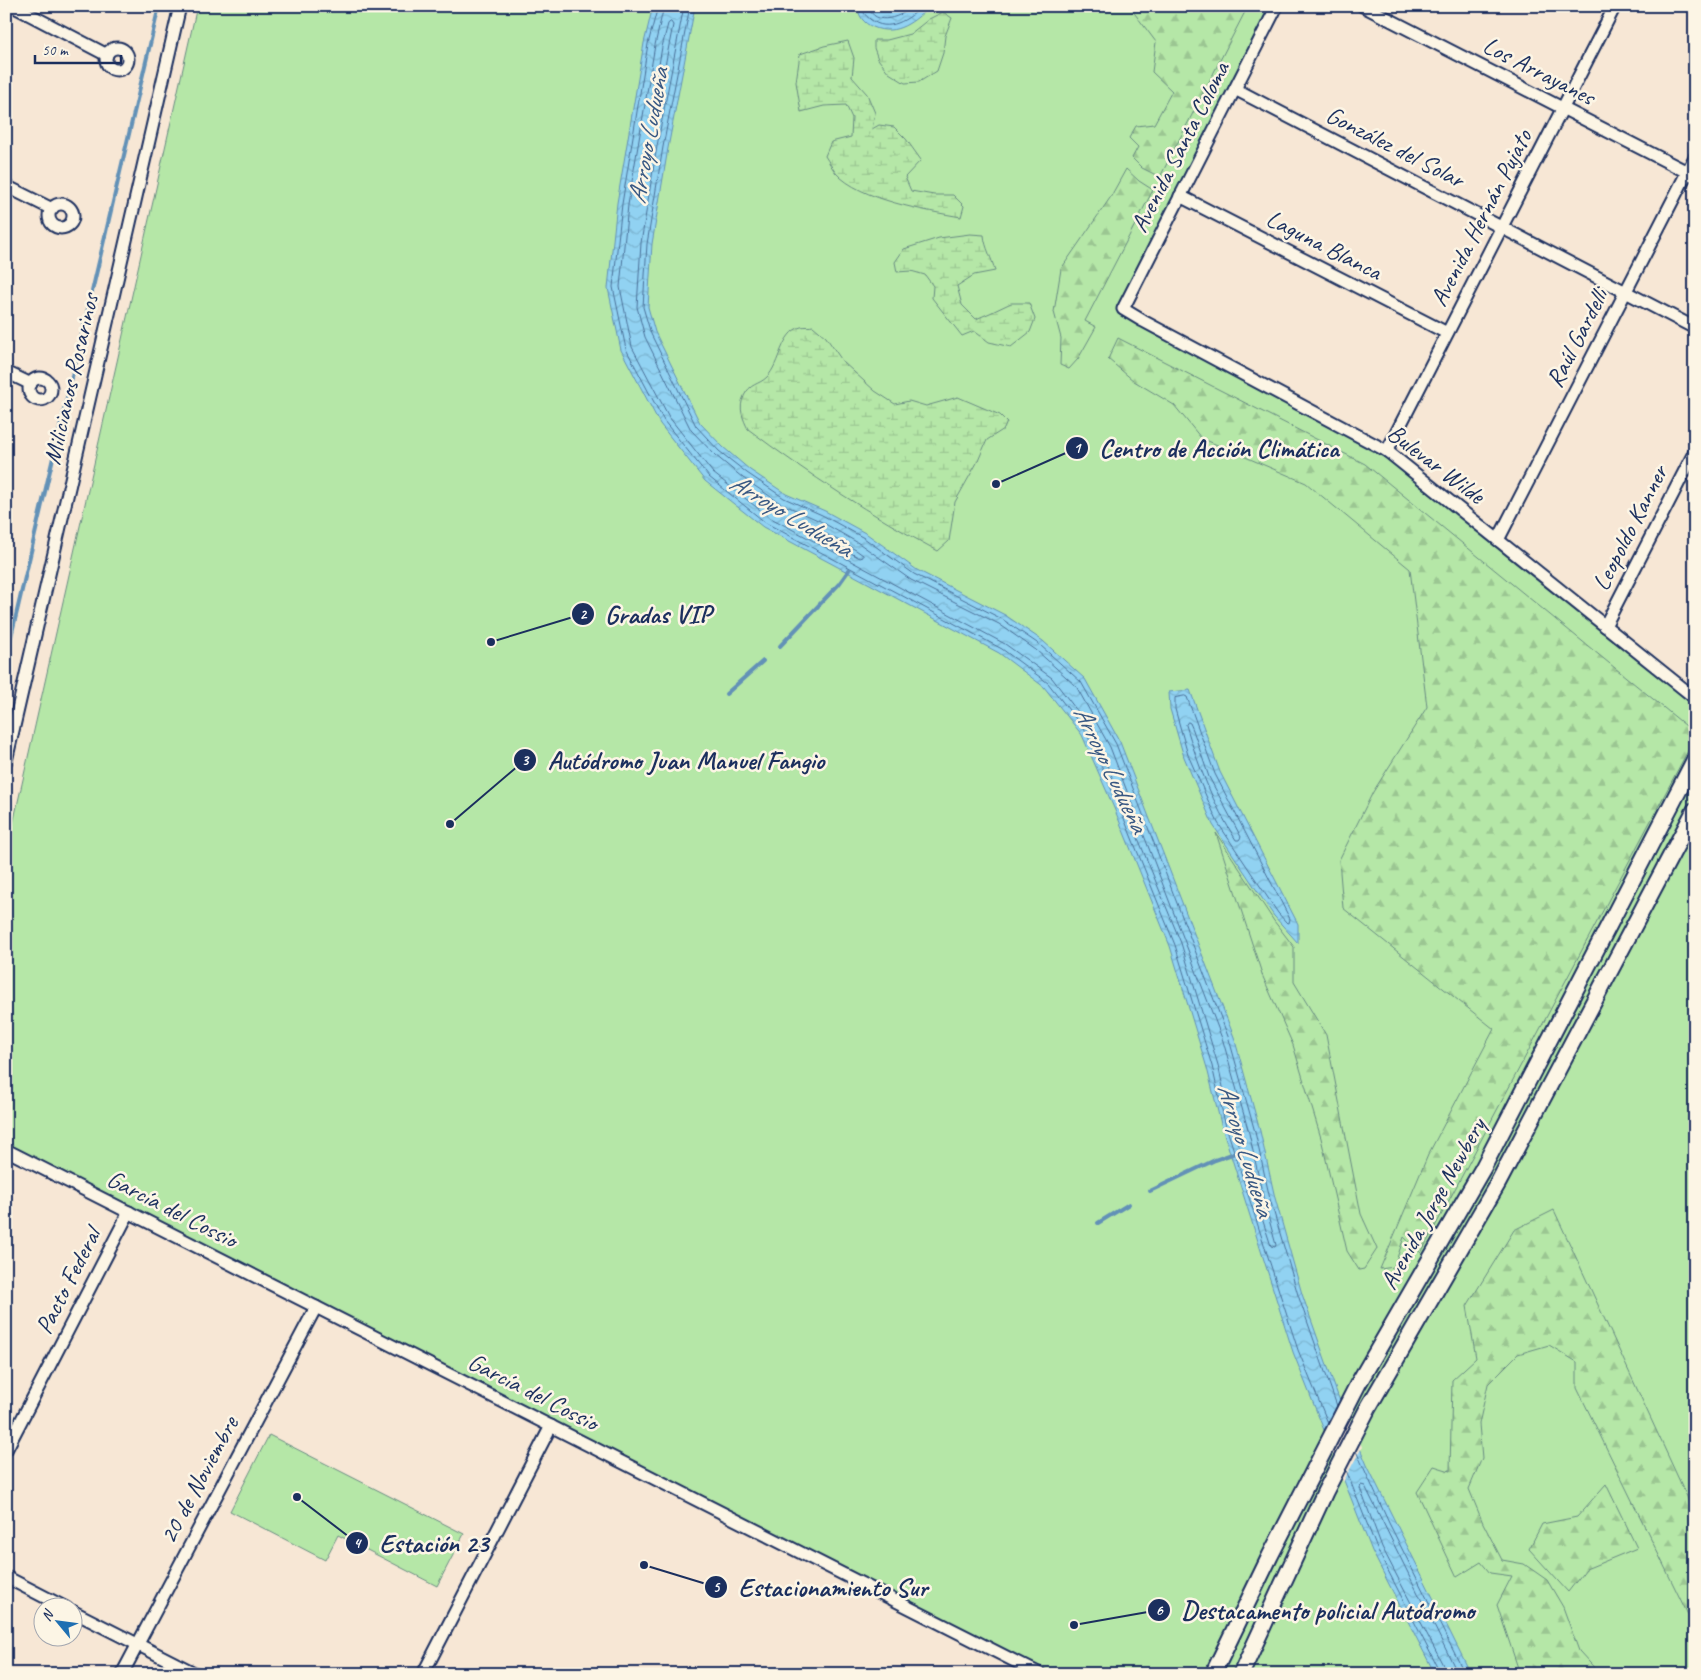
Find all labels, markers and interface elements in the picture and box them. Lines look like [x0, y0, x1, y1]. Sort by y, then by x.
street label: Los Arrayanes [1478, 29, 1603, 114]
scale bar [35, 32, 121, 64]
text: 50 m [42, 41, 69, 60]
street label: Avenida Santa Coloma [1123, 55, 1238, 238]
water label: Arroyo Ludueña [620, 63, 677, 206]
street label: González del Solar [1321, 99, 1471, 196]
street label: Avenida Hernán Pujato [1423, 123, 1540, 312]
street label: Laguna Blanca [1261, 202, 1389, 289]
street label: Raúl Gardelli [1538, 280, 1617, 393]
street label: Milicianos Rosarinos [36, 288, 107, 468]
street label: Bulevar Wilde [1381, 417, 1493, 512]
callout: Centro de Acción Climática [1064, 428, 1349, 469]
text: Centro de Acción Climática [1099, 432, 1341, 465]
text: 1 [1074, 439, 1083, 458]
street label: Leopoldo Kanner [1585, 458, 1676, 596]
water label: Arroyo Ludueña [724, 466, 860, 566]
callout: Gradas VIP [570, 594, 721, 635]
text: Gradas VIP [605, 598, 715, 631]
text: 2 [580, 605, 588, 624]
water label: Arroyo Ludueña [1066, 700, 1157, 840]
callout: Autódromo Juan Manuel Fangio [512, 739, 834, 780]
text: Autódromo Juan Manuel Fangio [548, 744, 826, 777]
text: 3 [522, 751, 530, 770]
water label: Arroyo Ludueña [1210, 1080, 1283, 1223]
street label: Avenida Jorge Newbery [1373, 1111, 1494, 1295]
street label: García del Cossio [102, 1163, 245, 1257]
street label: Pacto Federal [28, 1218, 110, 1339]
street label: García del Cossio [463, 1346, 606, 1440]
street label: 20 de Noviembre [152, 1409, 247, 1549]
callout: Estación 23 [344, 1523, 498, 1564]
text: Estación 23 [379, 1527, 491, 1560]
text: 4 [354, 1534, 363, 1553]
callout: Estacionamiento Sur [703, 1566, 937, 1607]
text: Estacionamiento Sur [739, 1571, 930, 1604]
text: 5 [713, 1578, 721, 1597]
callout: Destacamento policial Autódromo [1147, 1589, 1485, 1630]
text: Destacamento policial Autódromo [1182, 1594, 1477, 1627]
north arrow [32, 1598, 82, 1648]
text: 6 [1155, 1601, 1163, 1620]
text: N [38, 1606, 58, 1624]

